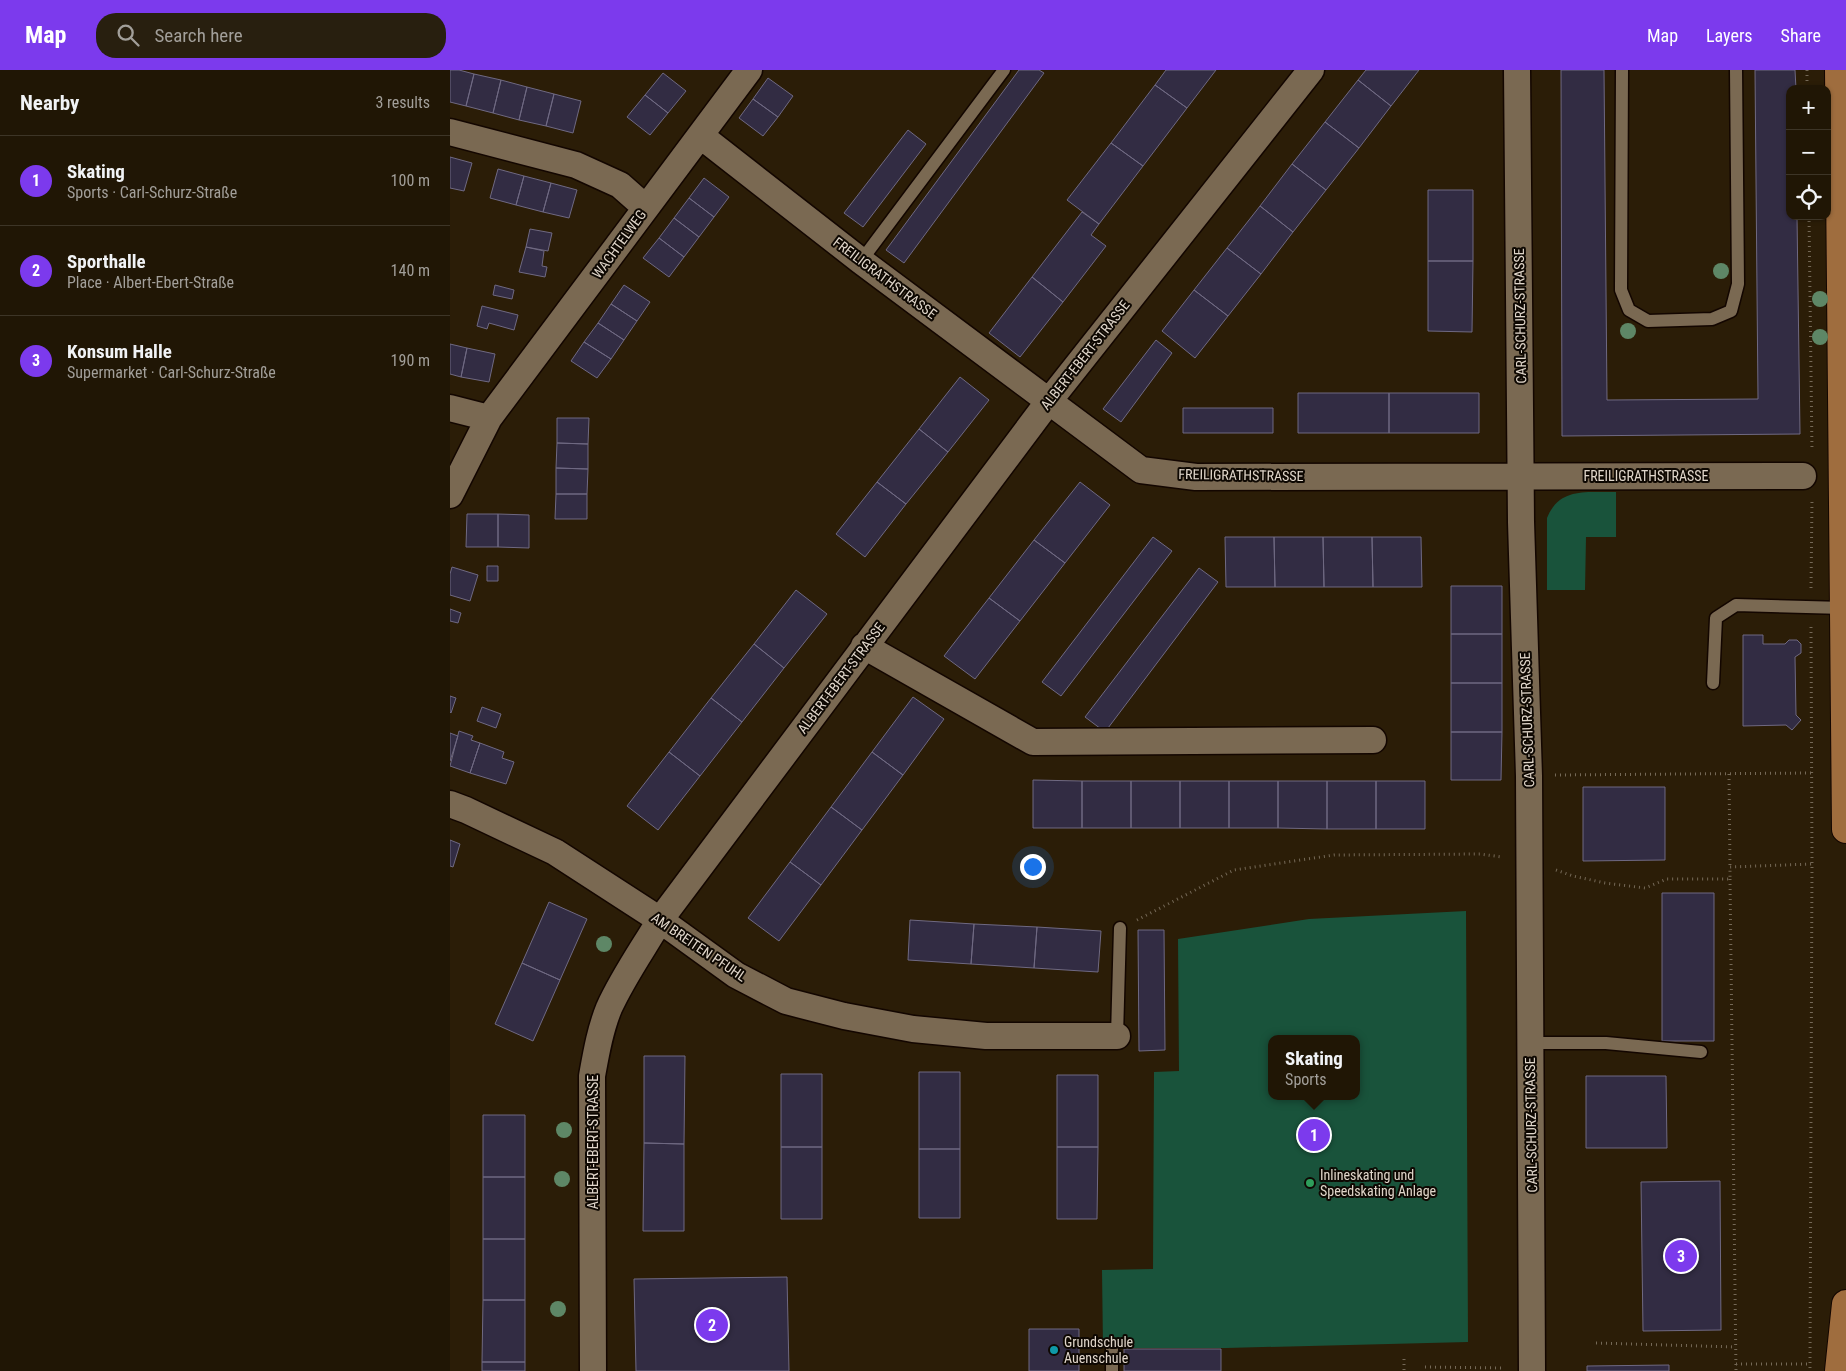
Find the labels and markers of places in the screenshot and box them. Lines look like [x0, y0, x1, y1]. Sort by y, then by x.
pin: 1 [1298, 1116, 1330, 1154]
place label: Inlineskating und Speedskating Anlage [1320, 1167, 1437, 1199]
marker: Inlineskating und Speedskating Anlage [1304, 1177, 1316, 1189]
pin: 3 [1665, 1237, 1697, 1275]
pin: 2 [696, 1306, 728, 1344]
place label: Grundschule Auenschule [1064, 1334, 1134, 1366]
marker: Grundschule Auenschule [1048, 1344, 1060, 1356]

